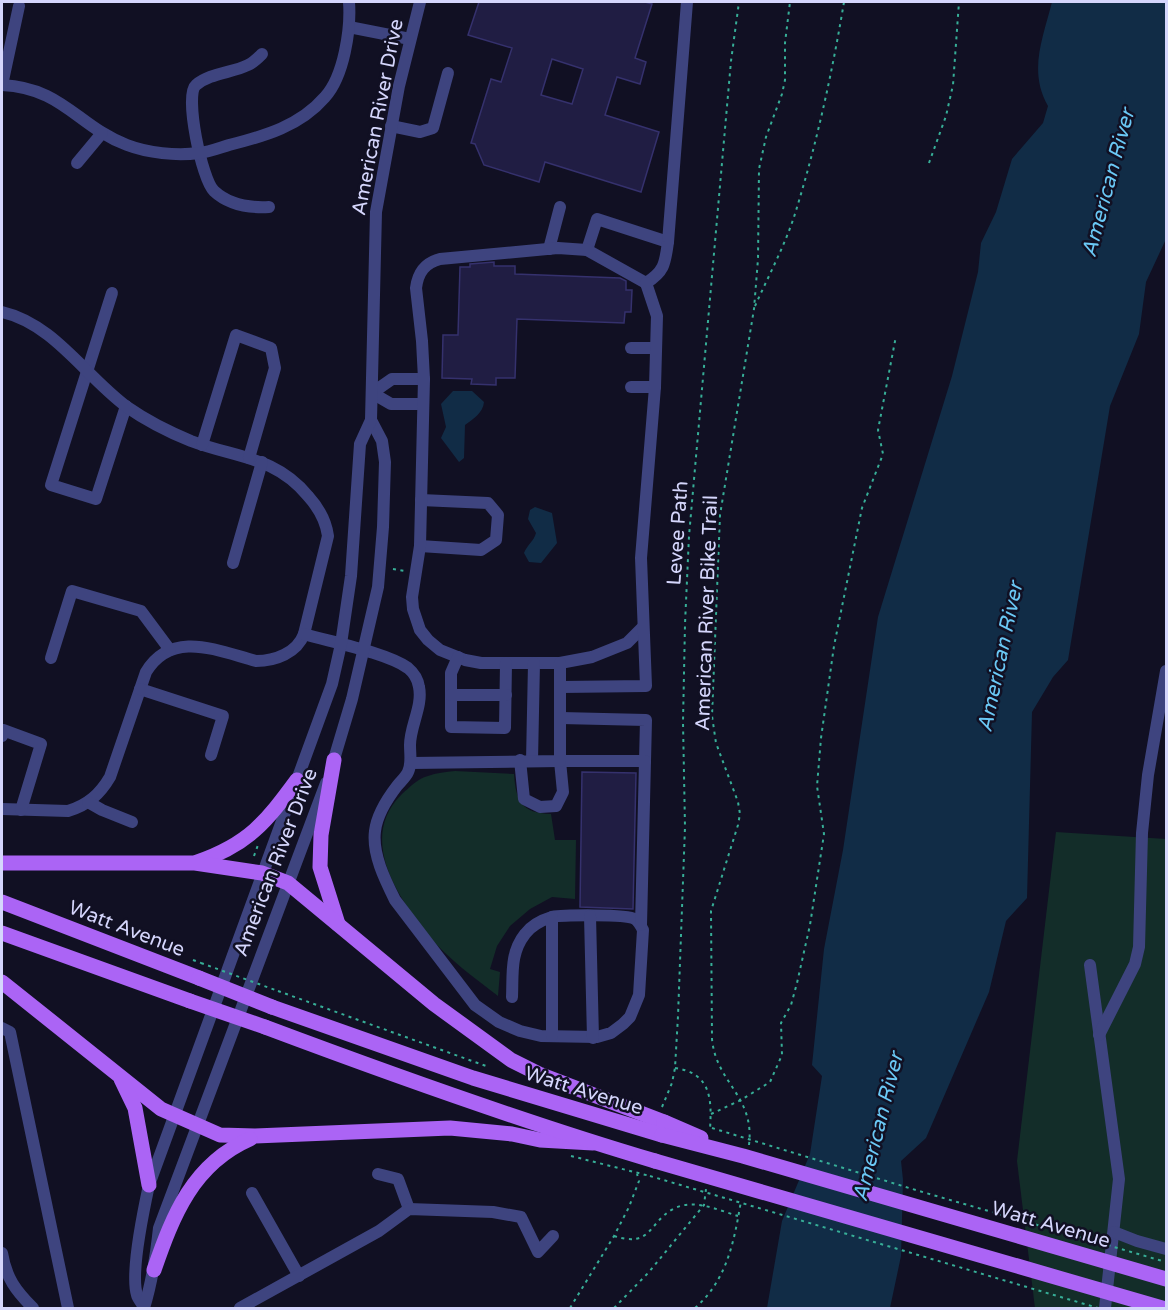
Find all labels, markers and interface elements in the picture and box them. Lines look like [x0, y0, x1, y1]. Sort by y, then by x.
street label: American River Drive [347, 17, 409, 217]
water label: American River [1077, 103, 1141, 260]
street label: Levee Path [662, 480, 694, 586]
street label: American River Bike Trail [691, 495, 723, 731]
water label: American River [972, 577, 1029, 734]
street label: American River Drive [229, 765, 323, 960]
street label: Watt Avenue [65, 896, 188, 962]
water label: American River [848, 1047, 910, 1204]
street label: Watt Avenue [522, 1062, 646, 1120]
street label: Watt Avenue [989, 1197, 1113, 1253]

